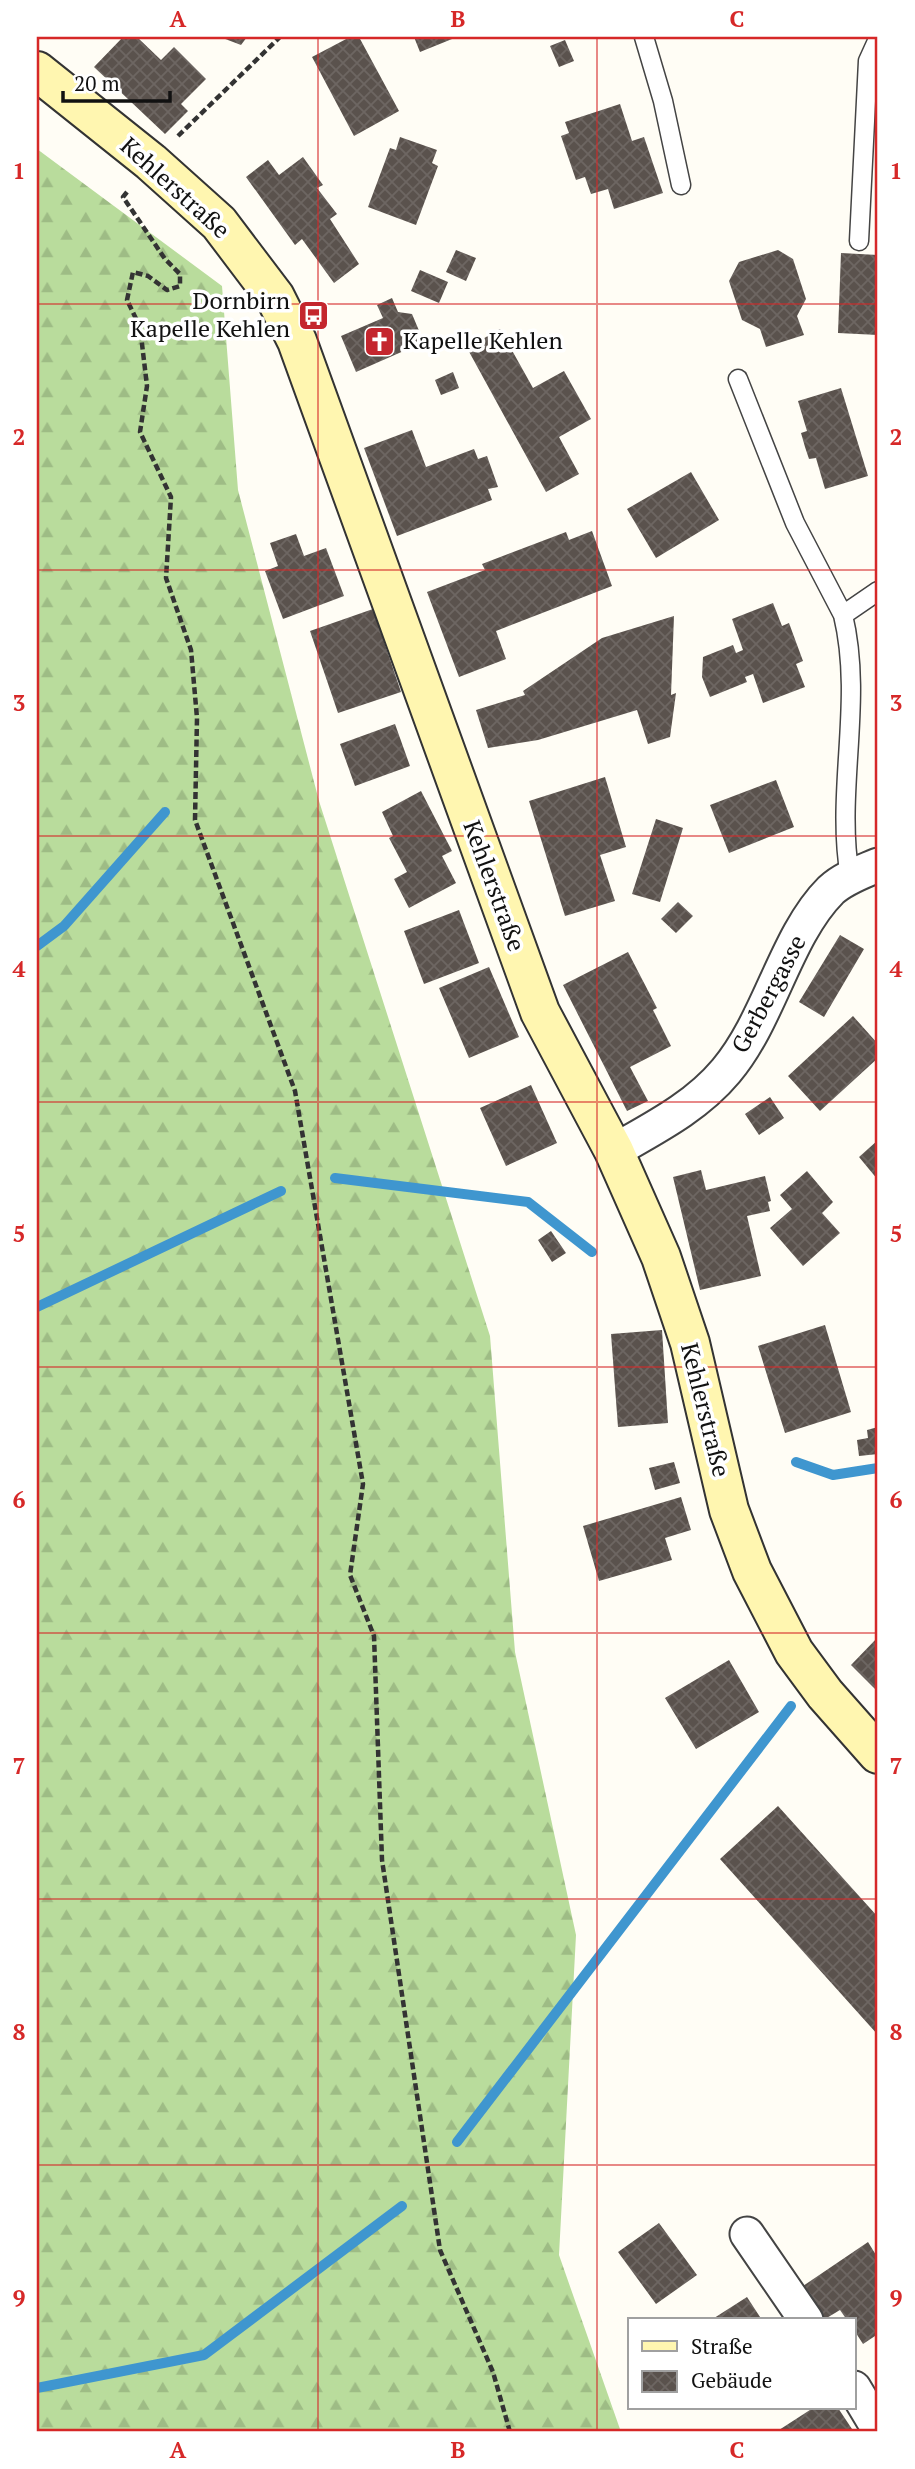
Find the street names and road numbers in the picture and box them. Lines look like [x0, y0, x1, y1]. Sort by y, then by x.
street label: Kehlerstraße [114, 130, 237, 245]
street label: Kehlerstraße [456, 816, 533, 956]
street label: Gerbergasse [724, 929, 813, 1058]
street label: Kehlerstraße [674, 1339, 738, 1480]

